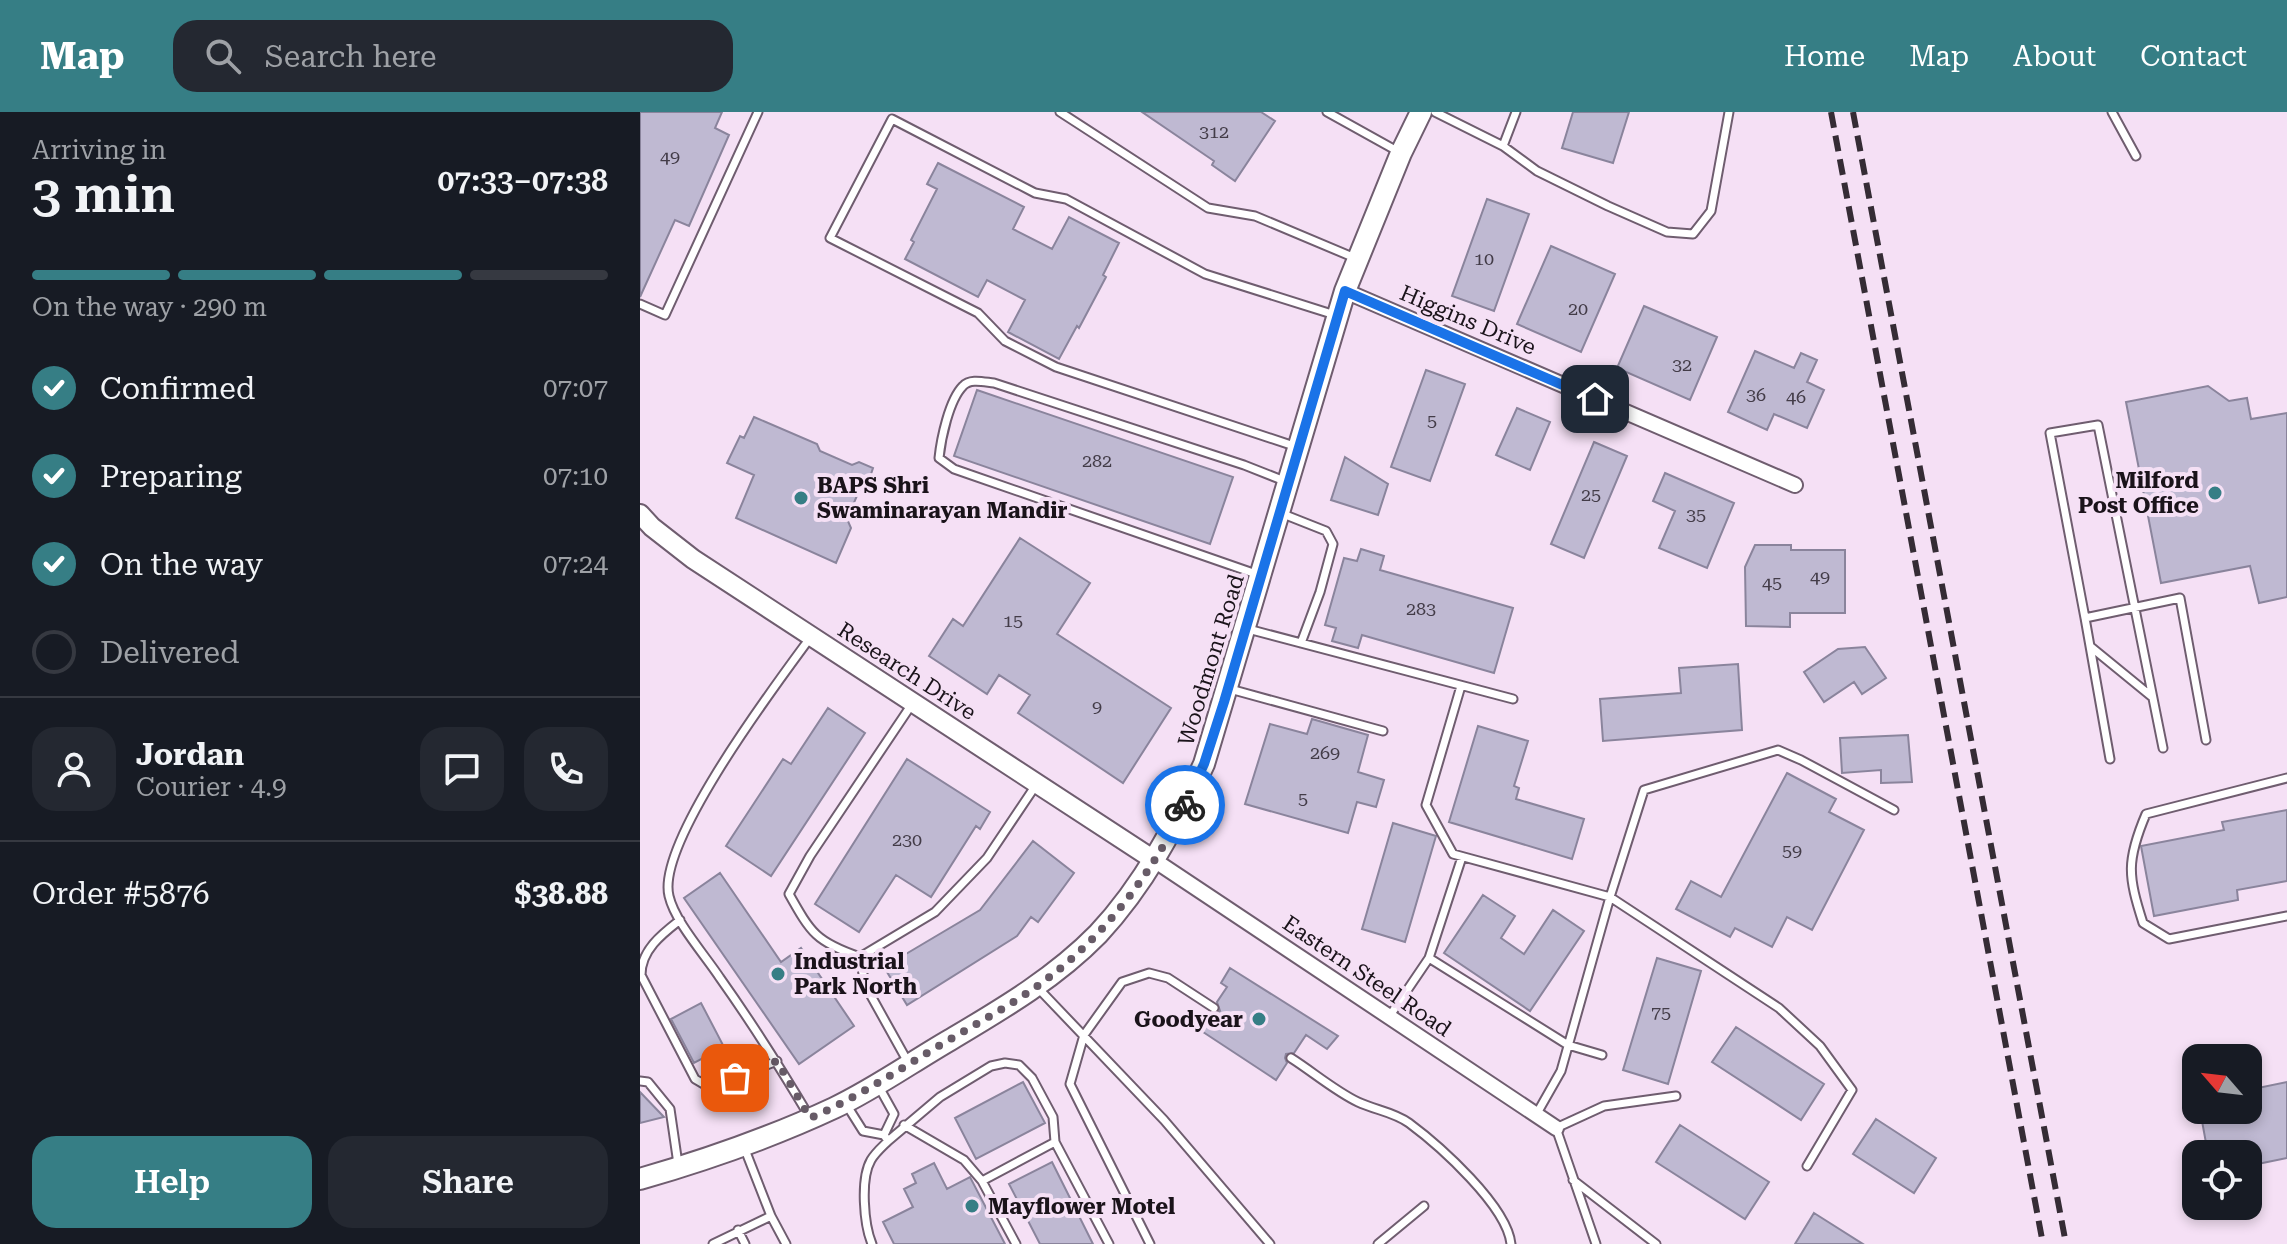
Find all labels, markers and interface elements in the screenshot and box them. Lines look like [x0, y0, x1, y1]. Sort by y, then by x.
search box [173, 20, 733, 92]
text: Map [40, 34, 125, 78]
icon: search [201, 34, 245, 78]
text: Search here [265, 39, 437, 74]
text: Home [1784, 40, 1865, 73]
text: Map [1909, 40, 1969, 73]
text: About [2013, 40, 2096, 73]
text: Contact [2140, 40, 2247, 73]
house number: 312 [1199, 121, 1229, 142]
text: Arriving in [32, 135, 166, 165]
house number: 49 [660, 146, 680, 167]
text: 07:33–07:38 [438, 163, 608, 198]
text: 3 min [32, 164, 175, 225]
house number: 10 [1474, 248, 1494, 269]
street label: Higgins Drive [1396, 280, 1540, 360]
text: On the way · 290 m [32, 292, 267, 322]
house number: 20 [1568, 298, 1588, 319]
house number: 32 [1672, 354, 1692, 375]
pin [1561, 365, 1629, 433]
icon: check [32, 366, 76, 410]
text: Confirmed [100, 371, 255, 406]
text: 07:07 [543, 373, 608, 403]
icon: home [1573, 377, 1617, 421]
house number: 36 [1746, 384, 1766, 405]
house number: 46 [1786, 386, 1806, 407]
house number: 5 [1427, 410, 1437, 431]
house number: 282 [1082, 450, 1112, 471]
icon: check [32, 454, 76, 498]
text: Preparing [100, 459, 242, 494]
text: 07:10 [543, 461, 608, 491]
place label: Milford Post Office [2078, 468, 2199, 518]
place label: BAPS Shri Swaminarayan Mandir [817, 473, 1068, 523]
house number: 25 [1581, 484, 1601, 505]
marker: Milford Post Office [2206, 484, 2224, 502]
marker: BAPS Shri Swaminarayan Mandir [792, 489, 810, 507]
house number: 35 [1686, 504, 1706, 525]
icon: check [32, 542, 76, 586]
text: On the way [100, 547, 263, 582]
text: 07:24 [543, 549, 608, 579]
house number: 49 [1810, 566, 1830, 587]
street label: Woodmont Road [1173, 571, 1249, 749]
house number: 45 [1762, 572, 1782, 593]
house number: 283 [1406, 598, 1436, 619]
house number: 15 [1003, 610, 1023, 631]
street label: Research Drive [833, 617, 981, 725]
text: Delivered [100, 635, 239, 670]
house number: 9 [1092, 696, 1102, 717]
button: person [32, 727, 116, 811]
button: chat [420, 727, 504, 811]
button: phone [524, 727, 608, 811]
text: Jordan [136, 737, 244, 772]
house number: 269 [1310, 742, 1340, 763]
courier [1145, 765, 1225, 845]
text: Courier · 4.9 [136, 772, 286, 802]
icon: bike [1163, 783, 1207, 827]
house number: 5 [1298, 788, 1308, 809]
house number: 230 [892, 829, 922, 850]
house number: 59 [1782, 840, 1802, 861]
text: Order #5876 [32, 876, 210, 911]
text: $38.88 [515, 876, 608, 911]
street label: Eastern Steel Road [1278, 910, 1456, 1042]
place label: Industrial Park North [794, 949, 917, 999]
marker: Industrial Park North [769, 965, 787, 983]
house number: 75 [1651, 1002, 1671, 1023]
place label: Goodyear [1134, 1007, 1243, 1032]
marker: Goodyear [1250, 1010, 1268, 1028]
pin [701, 1044, 769, 1112]
north arrow [2182, 1044, 2262, 1124]
map controls [2182, 1044, 2262, 1220]
icon: bag [713, 1056, 757, 1100]
button: Help [32, 1136, 312, 1228]
button: Share [328, 1136, 608, 1228]
button: locate [2182, 1140, 2262, 1220]
place label: Mayflower Motel [988, 1194, 1175, 1219]
marker: Mayflower Motel [963, 1197, 981, 1215]

